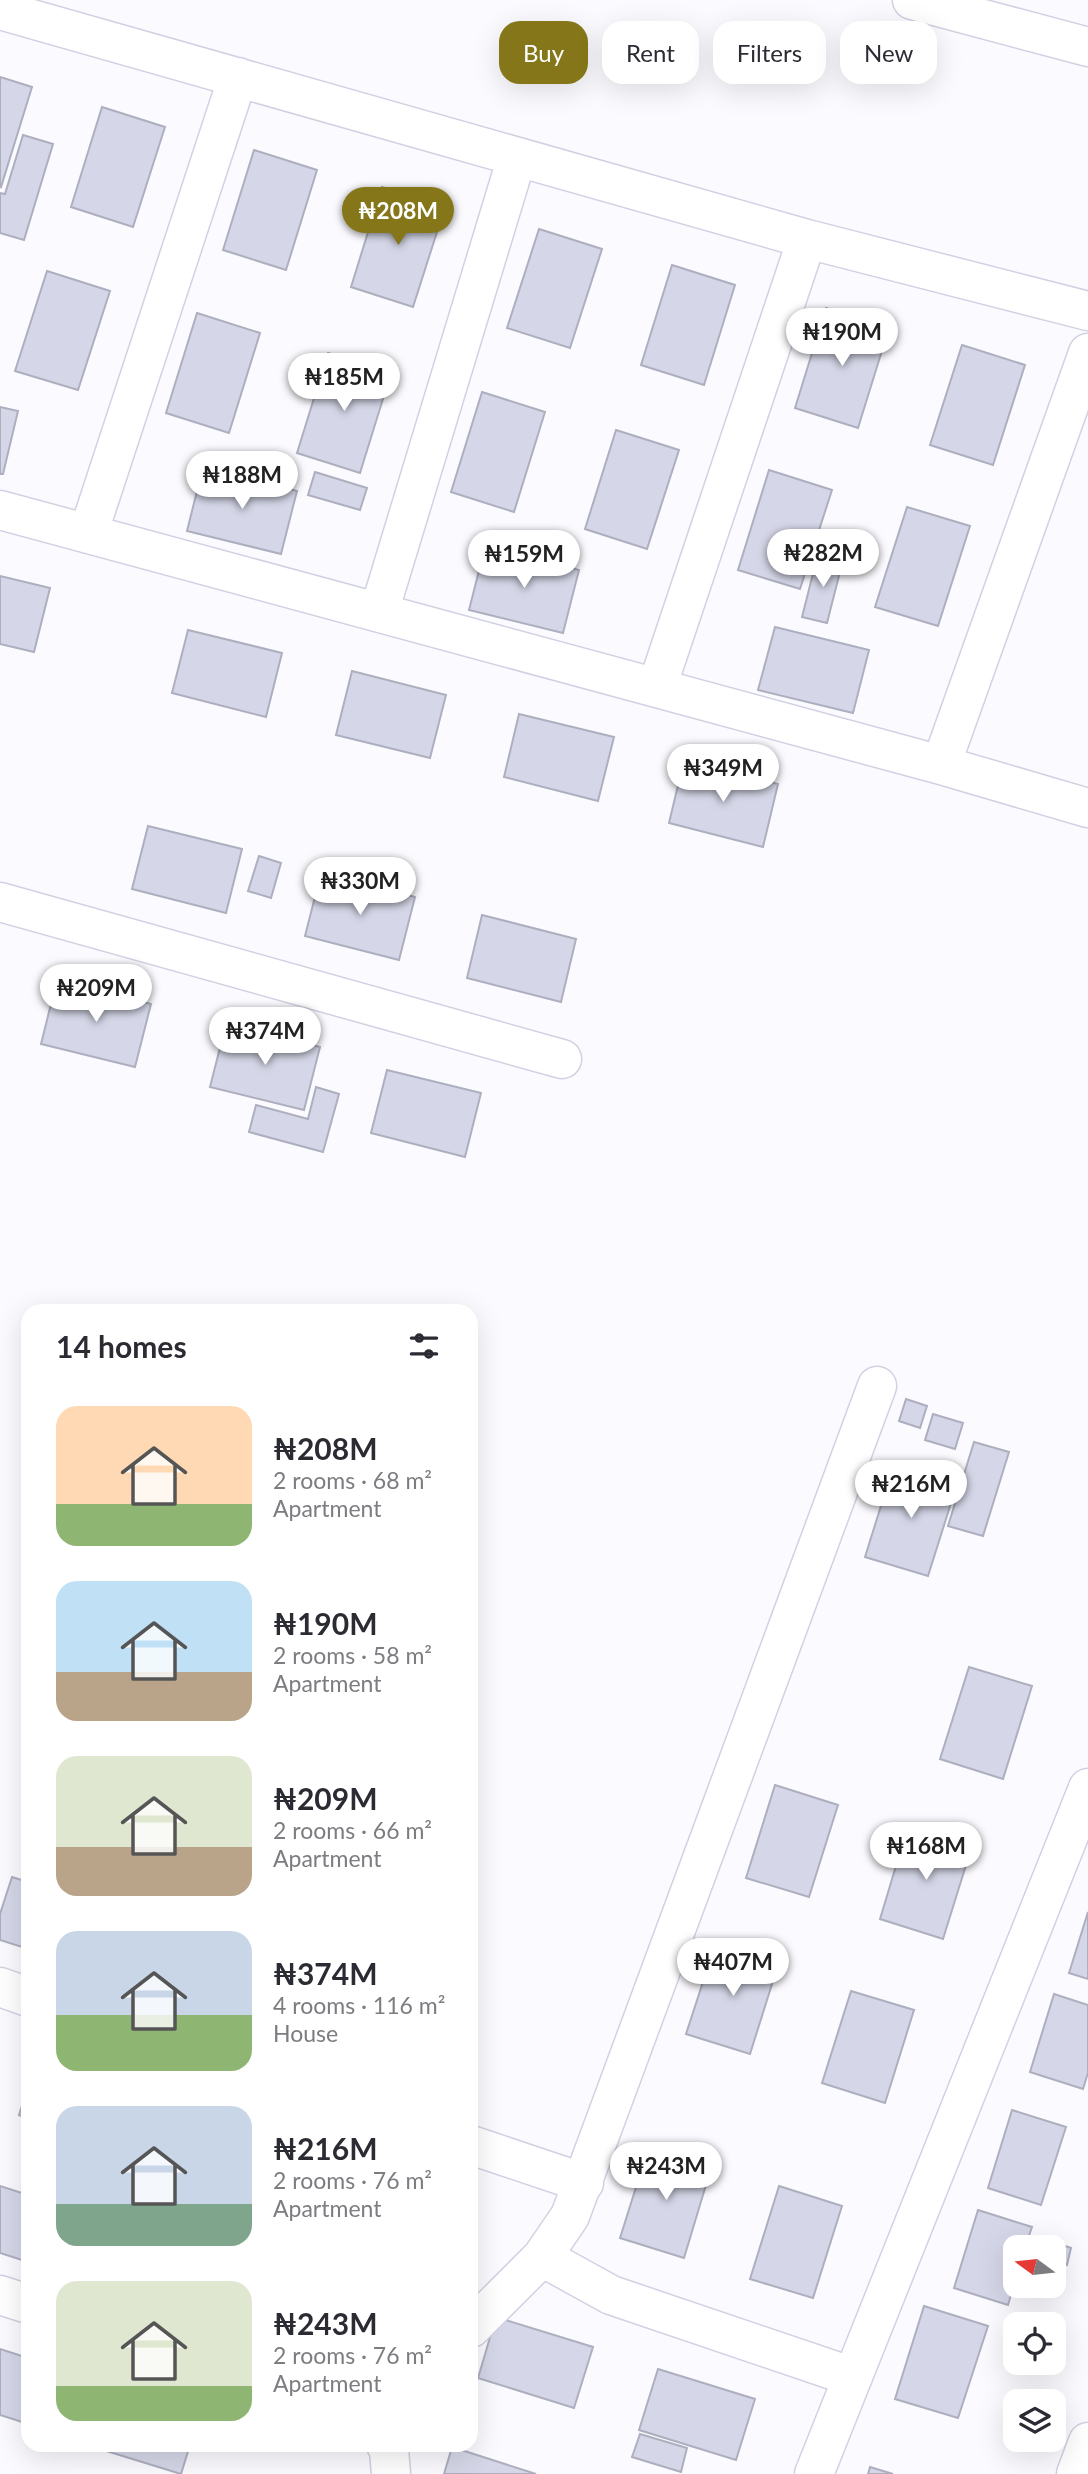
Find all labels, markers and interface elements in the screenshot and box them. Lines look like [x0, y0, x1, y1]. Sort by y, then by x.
chip: Buy [499, 21, 588, 84]
chip: Rent [602, 21, 699, 84]
chip: Filters [713, 21, 826, 84]
chip: New [840, 21, 937, 84]
pin: ₦208M [349, 188, 447, 247]
text: ₦208M [358, 196, 438, 224]
pin: ₦190M [793, 308, 891, 368]
text: ₦190M [802, 317, 882, 345]
pin: ₦185M [295, 354, 393, 413]
text: ₦185M [304, 362, 384, 390]
pin: ₦188M [193, 452, 291, 511]
text: ₦188M [202, 460, 282, 488]
pin: ₦159M [475, 530, 573, 590]
pin: ₦282M [774, 530, 872, 589]
text: ₦282M [783, 538, 863, 566]
text: ₦159M [484, 539, 564, 567]
pin: ₦349M [674, 744, 772, 804]
text: ₦349M [683, 753, 763, 781]
pin: ₦330M [311, 858, 409, 917]
text: ₦330M [320, 866, 400, 894]
pin: ₦209M [47, 964, 145, 1024]
text: ₦209M [56, 973, 136, 1001]
pin: ₦374M [216, 1007, 314, 1067]
text: ₦374M [225, 1016, 305, 1044]
icon: filters [405, 1327, 443, 1365]
text: 14 homes [56, 1328, 187, 1364]
text: ₦208M [273, 1430, 378, 1466]
icon: home [112, 1434, 196, 1518]
pin: ₦216M [862, 1460, 960, 1520]
text: 2 rooms · 68 m² [273, 1466, 432, 1494]
text: ₦216M [871, 1469, 951, 1497]
text: Apartment [273, 1494, 381, 1522]
text: ₦190M [273, 1605, 378, 1641]
icon: home [112, 1609, 196, 1693]
text: 2 rooms · 58 m² [273, 1641, 432, 1669]
text: Apartment [273, 1669, 381, 1697]
text: ₦209M [273, 1780, 378, 1816]
icon: home [112, 1784, 196, 1868]
text: 2 rooms · 66 m² [273, 1816, 432, 1844]
pin: ₦168M [877, 1822, 975, 1882]
text: ₦168M [886, 1831, 966, 1859]
text: Apartment [273, 1844, 381, 1872]
pin: ₦407M [684, 1938, 782, 1998]
text: ₦407M [693, 1947, 773, 1975]
text: ₦374M [273, 1955, 378, 1991]
icon: home [112, 1959, 196, 2043]
text: 4 rooms · 116 m² [273, 1991, 445, 2019]
text: House [273, 2019, 338, 2047]
text: ₦216M [273, 2130, 378, 2166]
icon: home [112, 2134, 196, 2218]
pin: ₦243M [617, 2142, 715, 2202]
text: ₦243M [626, 2151, 706, 2179]
text: 2 rooms · 76 m² [273, 2166, 432, 2194]
text: Apartment [273, 2194, 381, 2222]
north arrow [1003, 2235, 1066, 2298]
map controls [1003, 2235, 1066, 2452]
text: ₦243M [273, 2305, 378, 2341]
icon: home [112, 2309, 196, 2393]
button: locate [1003, 2312, 1066, 2375]
text: 2 rooms · 76 m² [273, 2341, 432, 2369]
text: Apartment [273, 2369, 381, 2397]
button: layers [1003, 2389, 1066, 2452]

